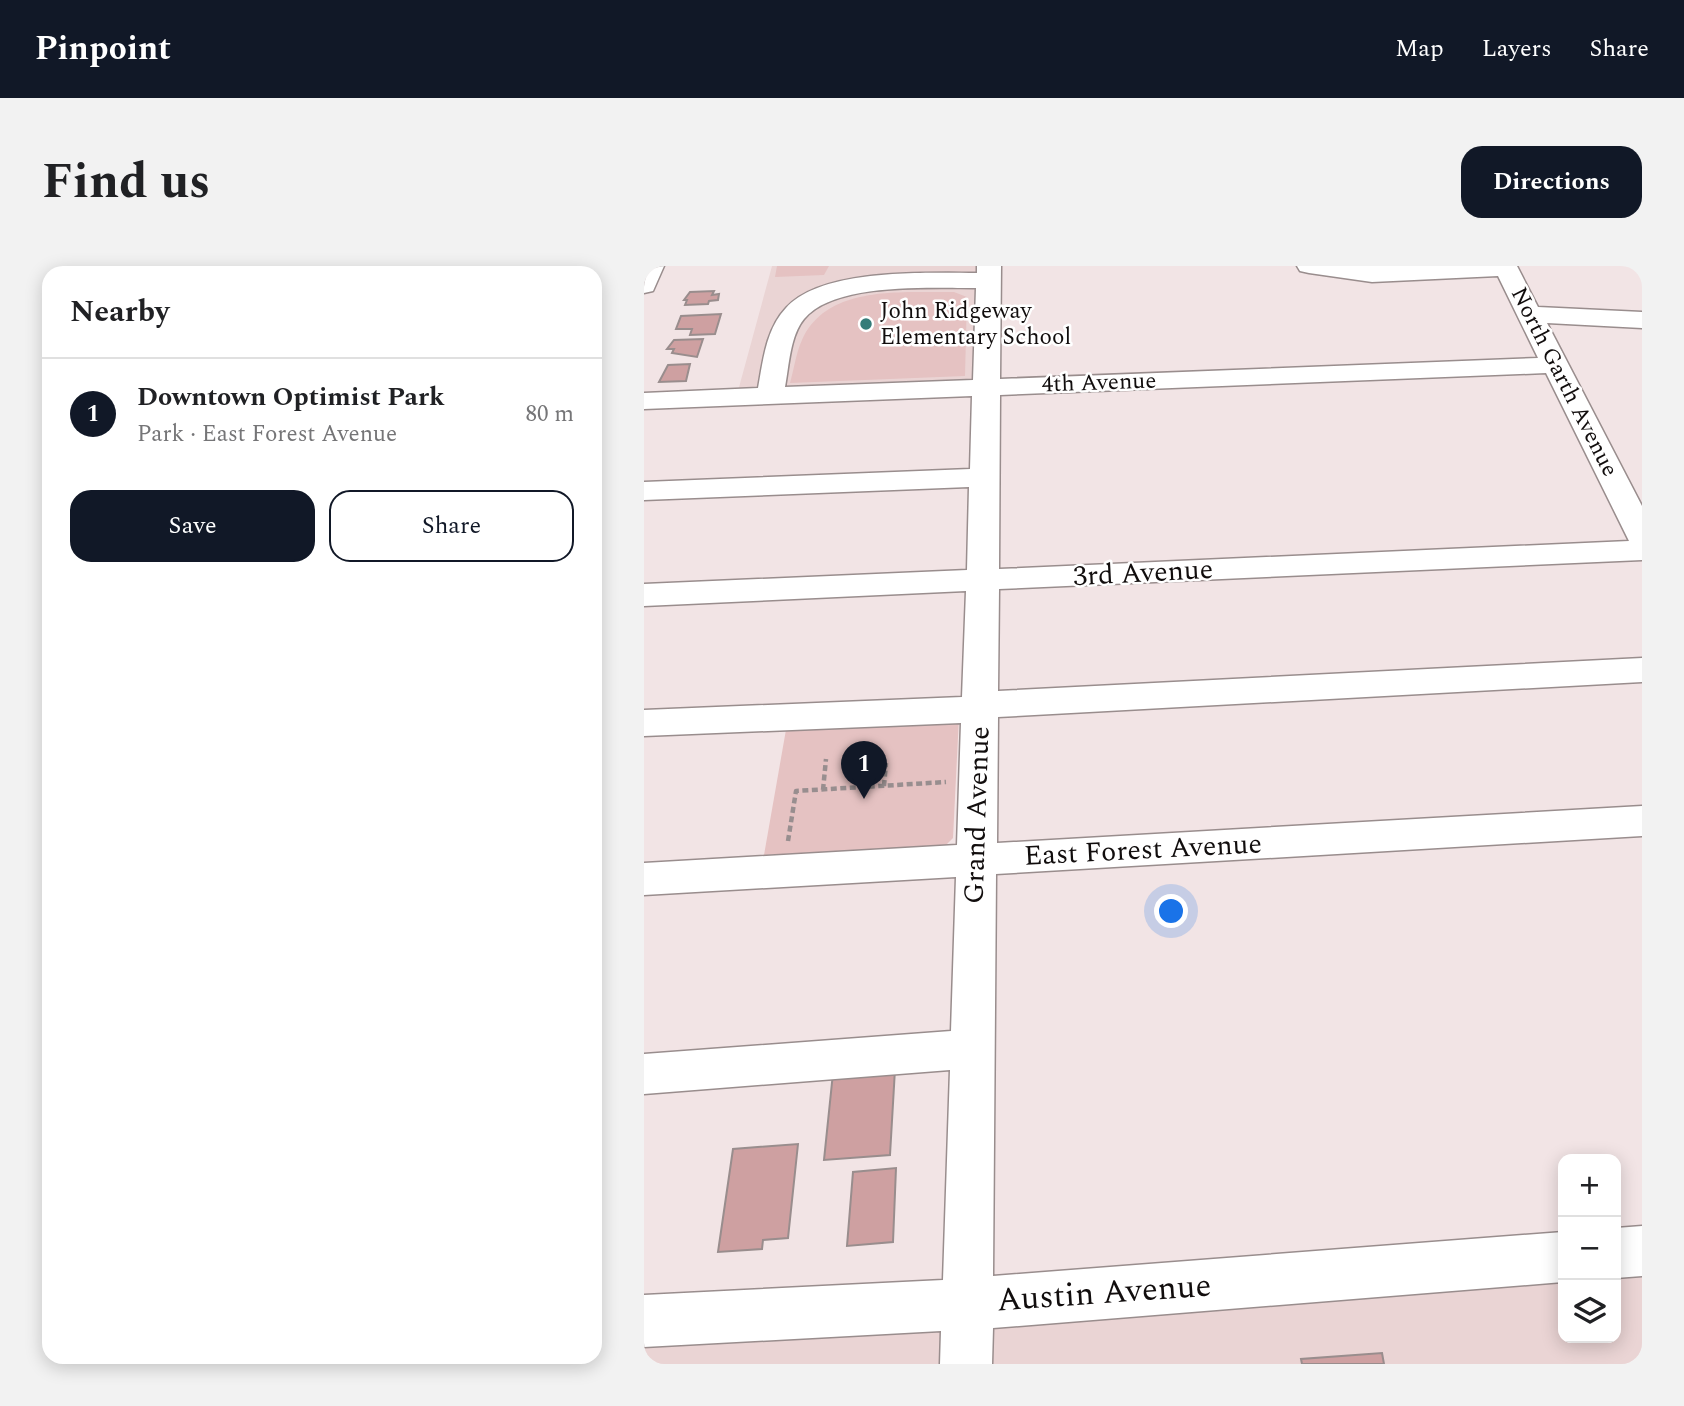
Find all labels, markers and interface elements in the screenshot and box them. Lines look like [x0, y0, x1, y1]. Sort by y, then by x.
text: Pinpoint [35, 24, 171, 74]
text: Map [1395, 31, 1444, 67]
text: Layers [1482, 31, 1552, 67]
text: Share [1590, 31, 1649, 67]
text: Find us [42, 145, 210, 220]
button: Directions [1461, 146, 1642, 218]
street label: North Garth Avenue [1501, 281, 1627, 483]
text: Nearby [70, 289, 169, 335]
place label: John Ridgeway Elementary School [880, 294, 1071, 355]
marker: John Ridgeway Elementary School [858, 316, 874, 332]
street label: 4th Avenue [1041, 364, 1157, 402]
text: Downtown Optimist Park [137, 377, 445, 417]
text: 1 [87, 397, 99, 432]
text: 80 m [525, 397, 574, 432]
text: Park · East Forest Avenue [137, 417, 397, 452]
button: Save [70, 490, 315, 562]
button: Share [329, 490, 574, 562]
street label: 3rd Avenue [1072, 548, 1214, 598]
street label: Grand Avenue [952, 725, 1002, 905]
pin: 1 [841, 741, 887, 799]
street label: East Forest Avenue [1023, 822, 1263, 878]
your location [1154, 894, 1188, 928]
map controls [1558, 1154, 1621, 1343]
button: + [1558, 1154, 1621, 1217]
button: − [1558, 1217, 1621, 1280]
street label: Austin Avenue [995, 1261, 1213, 1325]
button: layers [1558, 1280, 1621, 1343]

